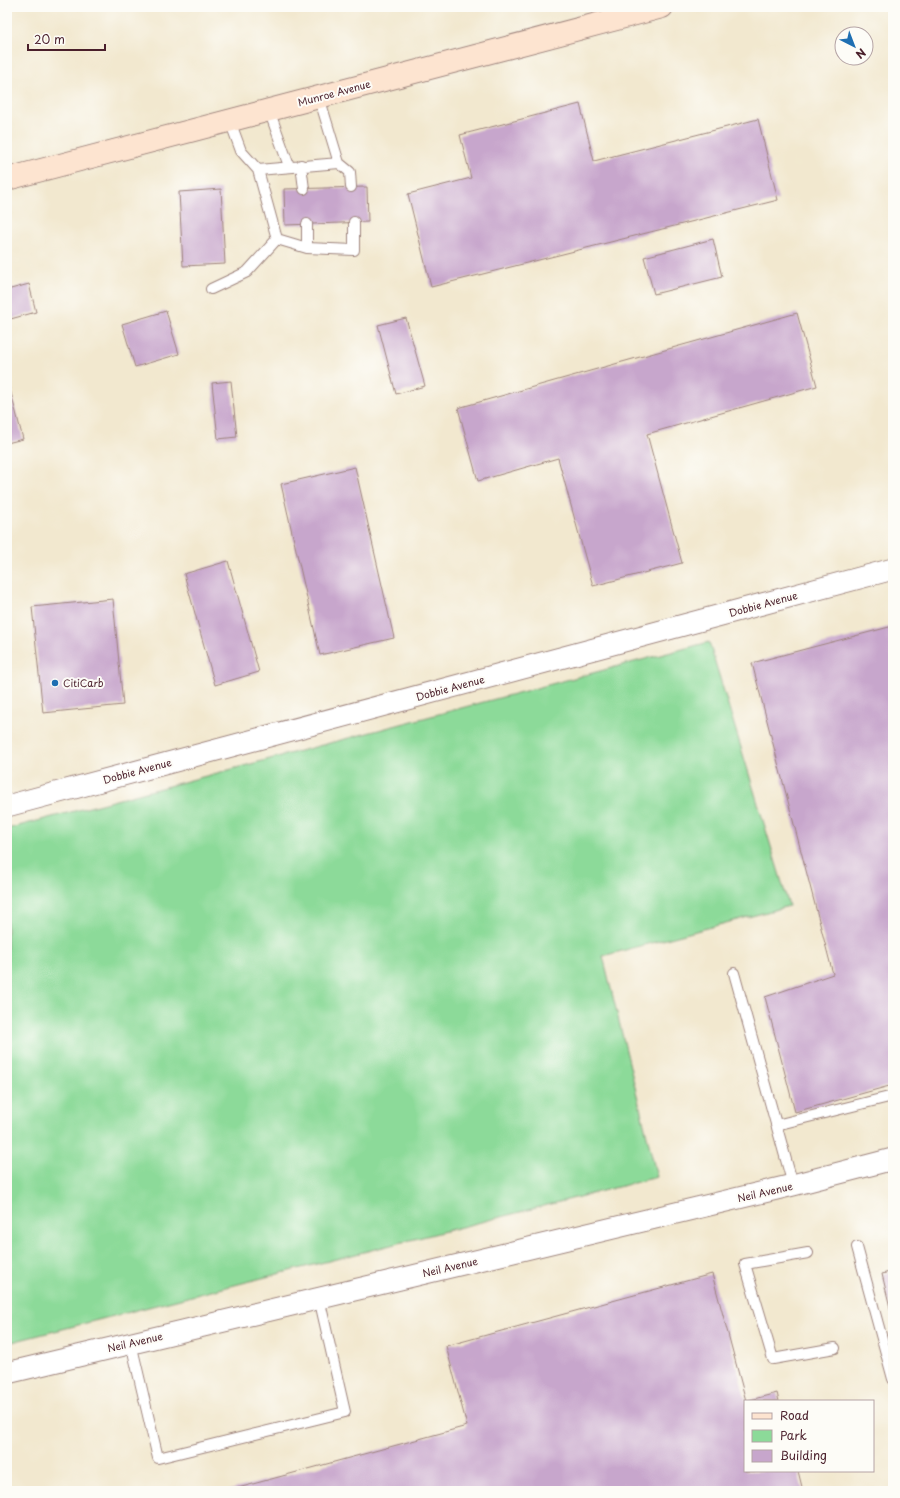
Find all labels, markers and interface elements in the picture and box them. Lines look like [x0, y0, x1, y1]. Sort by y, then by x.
scale bar [28, 26, 105, 52]
north arrow [834, 26, 874, 66]
text: 20 m [34, 30, 65, 48]
text: N [852, 45, 870, 63]
street label: Munroe Avenue [296, 75, 372, 109]
street label: Dobbie Avenue [727, 587, 800, 620]
street label: Dobbie Avenue [414, 671, 487, 704]
place label: CitiCarb [63, 675, 104, 690]
marker: CitiCarb [50, 678, 60, 688]
street label: Dobbie Avenue [101, 754, 174, 787]
street label: Neil Avenue [736, 1178, 794, 1205]
street label: Neil Avenue [421, 1253, 479, 1280]
street label: Neil Avenue [106, 1328, 164, 1355]
legend [744, 1400, 874, 1472]
text: Road [780, 1406, 809, 1424]
text: Park [780, 1426, 807, 1444]
text: Building [780, 1446, 827, 1464]

